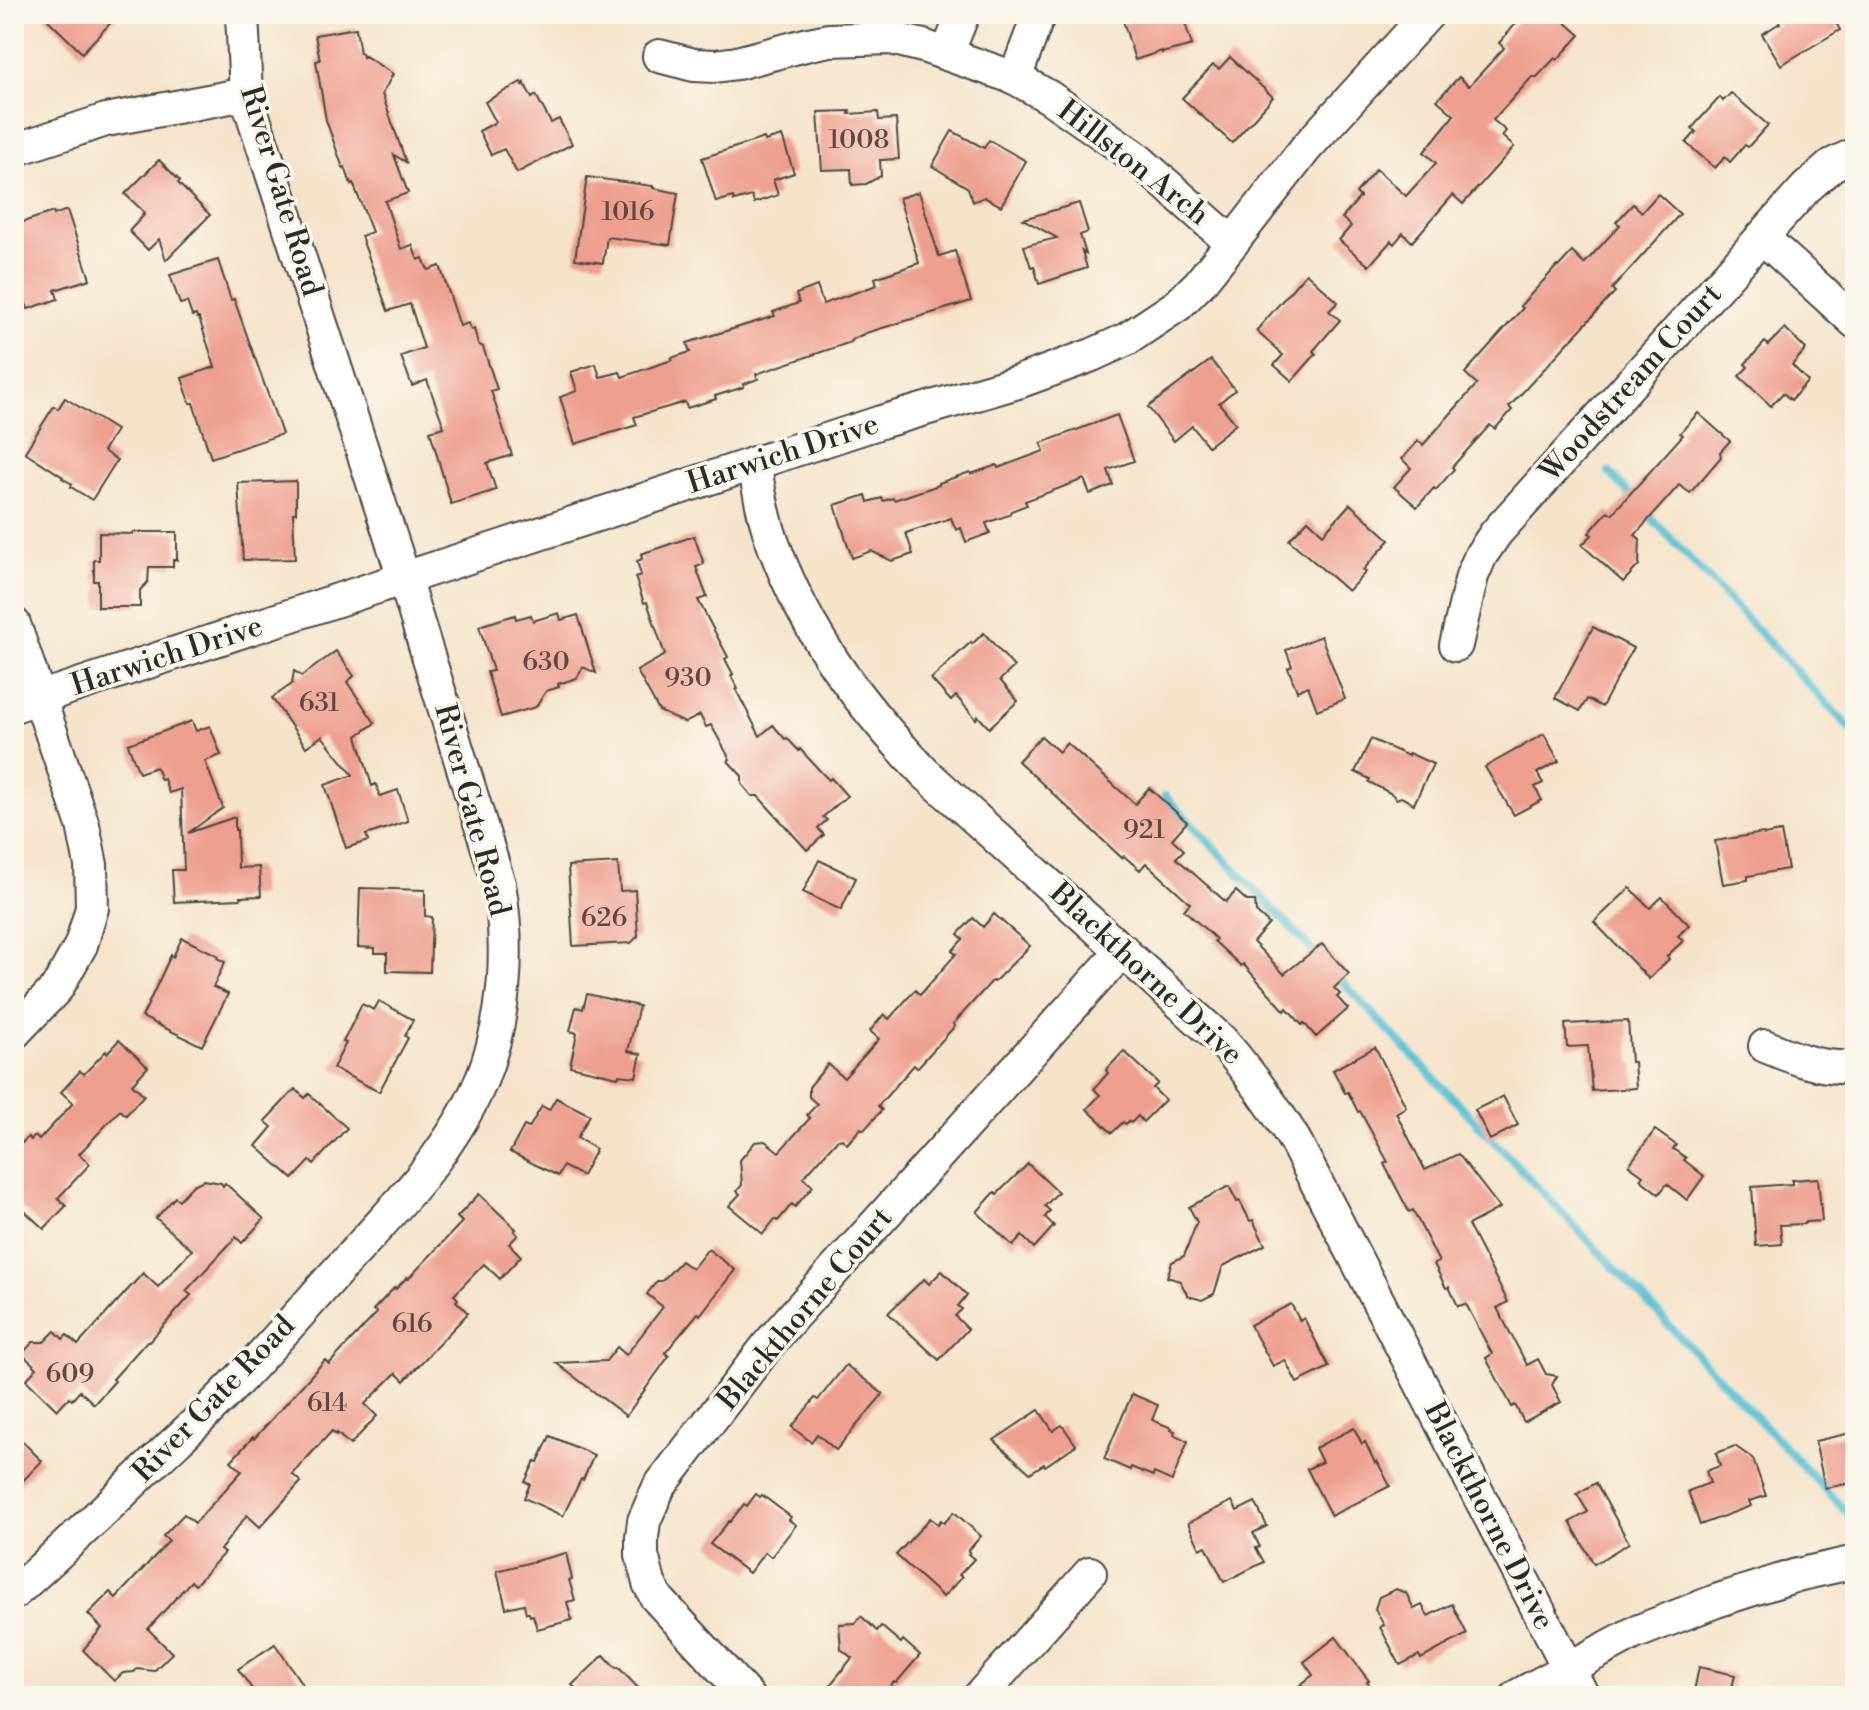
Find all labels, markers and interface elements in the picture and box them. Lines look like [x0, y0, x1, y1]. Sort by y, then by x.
street label: River Gate Road [231, 81, 331, 301]
street label: Hillston Arch [1050, 92, 1217, 234]
house number: 1008 [829, 124, 889, 156]
house number: 1016 [602, 196, 654, 228]
street label: Woodstream Court [1531, 275, 1730, 491]
street label: Harwich Drive [682, 405, 884, 503]
street label: Harwich Drive [66, 607, 268, 705]
house number: 630 [522, 646, 570, 678]
house number: 930 [664, 662, 712, 694]
house number: 631 [299, 687, 339, 719]
street label: River Gate Road [425, 700, 519, 920]
house number: 921 [1123, 814, 1165, 846]
street label: Blackthorne Drive [1041, 874, 1251, 1073]
house number: 626 [581, 902, 627, 934]
street label: Blackthorne Court [708, 1199, 901, 1419]
street label: River Gate Road [125, 1307, 303, 1491]
house number: 616 [391, 1308, 433, 1340]
house number: 609 [46, 1358, 94, 1390]
house number: 614 [307, 1387, 347, 1419]
street label: Blackthorne Drive [1415, 1395, 1563, 1636]

